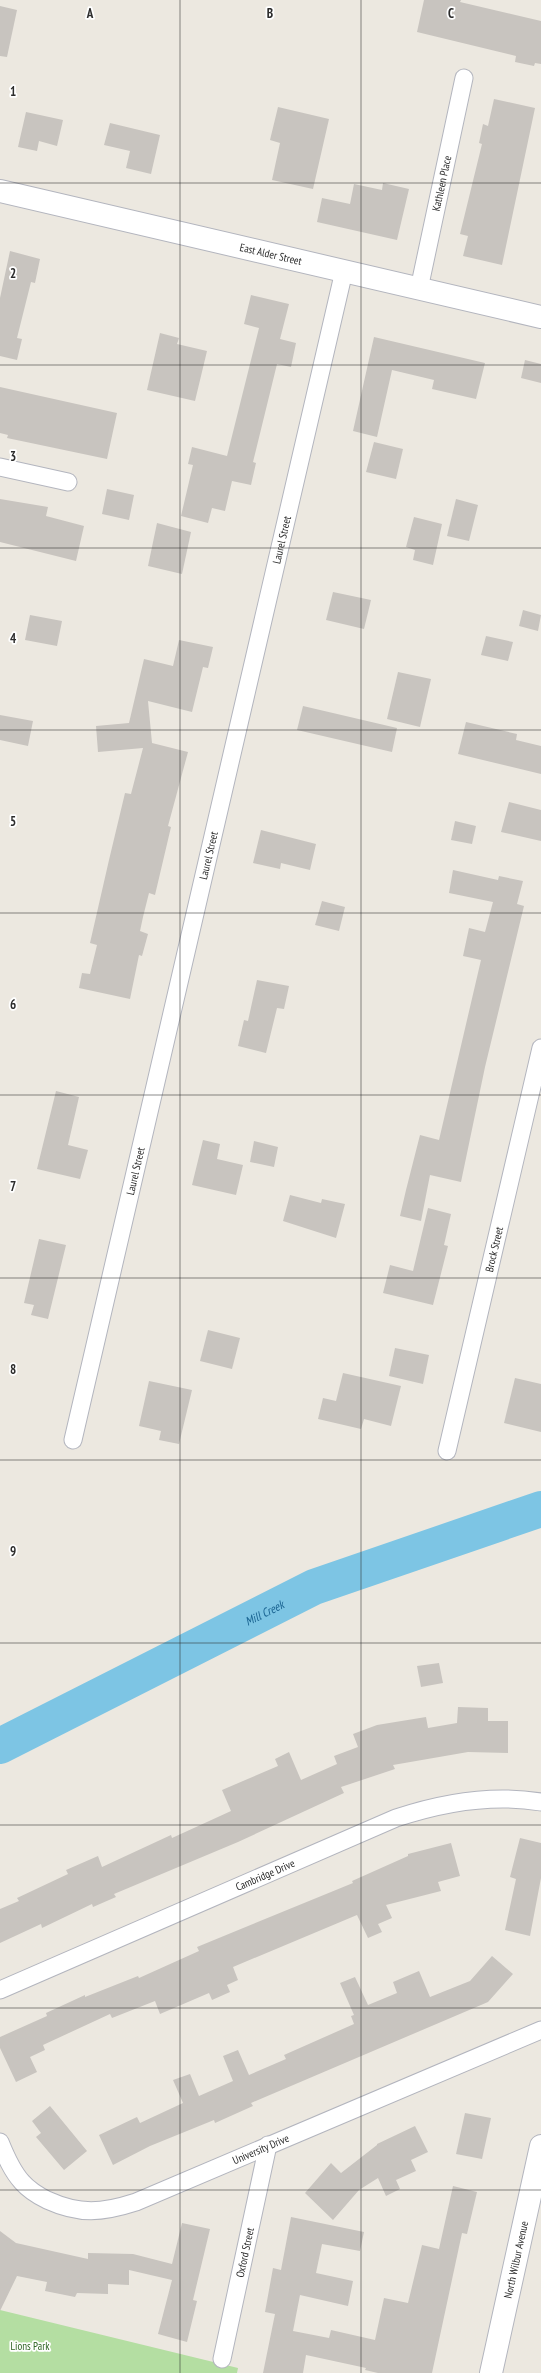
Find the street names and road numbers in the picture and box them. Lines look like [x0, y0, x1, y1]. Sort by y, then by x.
street label: Kathleen Place [429, 154, 454, 212]
street label: East Alder Street [238, 240, 303, 268]
street label: Laurel Street [269, 514, 294, 565]
street label: Laurel Street [196, 830, 221, 881]
street label: Laurel Street [123, 1146, 148, 1197]
street label: Brock Street [482, 1225, 506, 1273]
street label: Cambridge Drive [233, 1856, 297, 1894]
street label: University Drive [230, 2131, 292, 2167]
street label: North Wilbur Avenue [501, 2219, 531, 2300]
street label: Oxford Street [233, 2226, 257, 2279]

